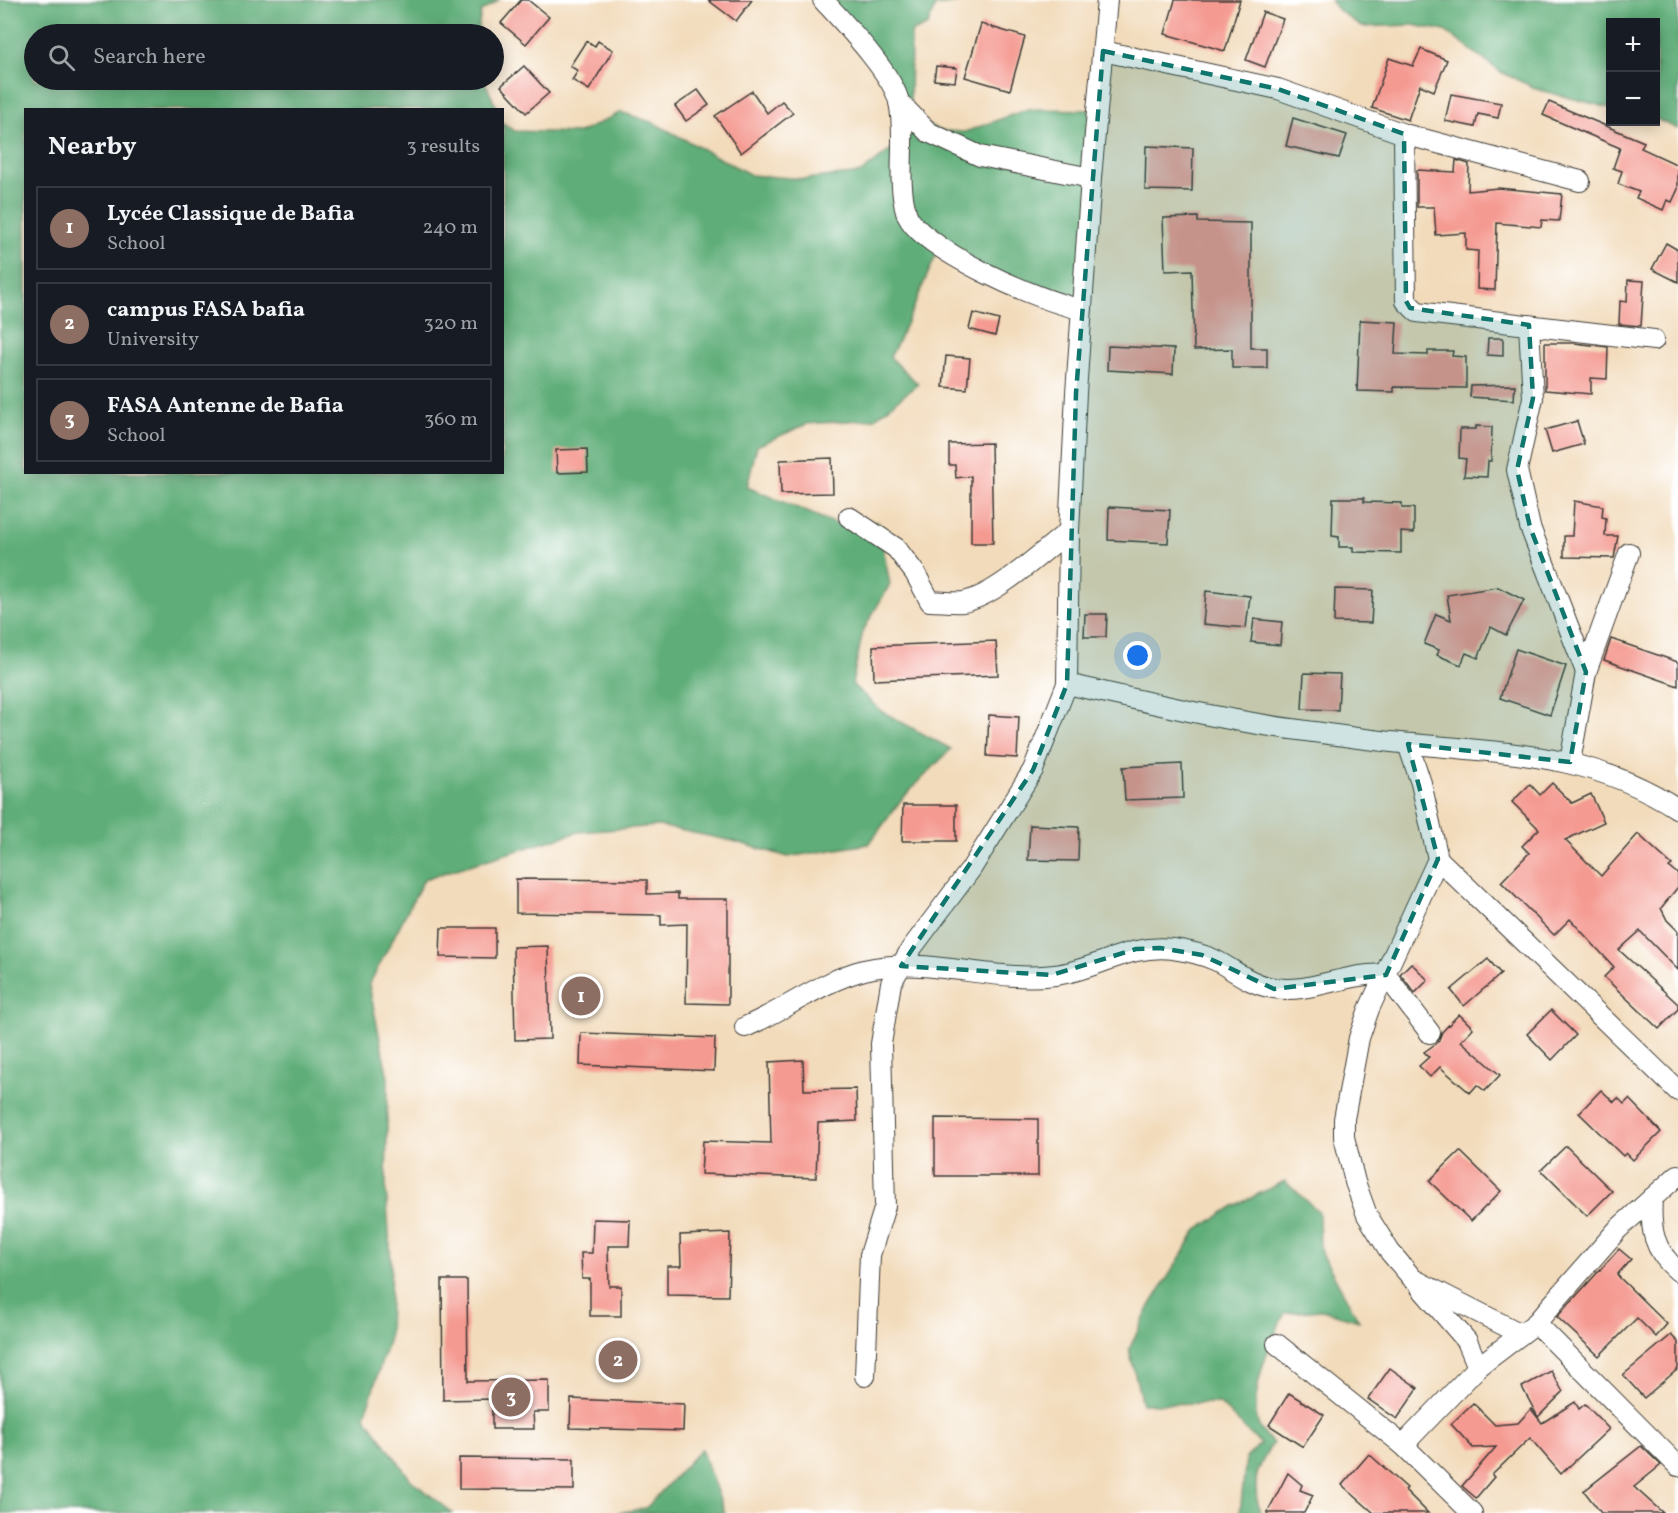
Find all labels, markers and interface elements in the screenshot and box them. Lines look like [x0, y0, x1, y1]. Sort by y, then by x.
map controls [1606, 18, 1660, 126]
button: + [1606, 18, 1660, 72]
search box [24, 24, 504, 90]
icon: search [45, 41, 78, 74]
text: Search here [93, 42, 206, 73]
button: − [1606, 72, 1660, 126]
text: Nearby [48, 129, 137, 165]
text: 3 results [406, 133, 480, 161]
text: Lycée Classique de Bafia [107, 199, 355, 230]
text: 1 [65, 214, 74, 242]
text: 240 m [423, 214, 478, 242]
text: School [107, 230, 165, 258]
text: campus FASA bafia [107, 295, 305, 326]
text: 2 [64, 310, 75, 338]
text: 320 m [423, 310, 478, 338]
text: University [107, 326, 199, 354]
text: FASA Antenne de Bafia [107, 391, 344, 422]
text: 3 [64, 406, 75, 434]
text: 360 m [424, 406, 478, 434]
text: School [107, 422, 165, 450]
your location [1123, 641, 1152, 670]
pin: 1 [562, 974, 600, 1018]
pin: 2 [598, 1338, 638, 1382]
pin: 3 [492, 1374, 530, 1420]

